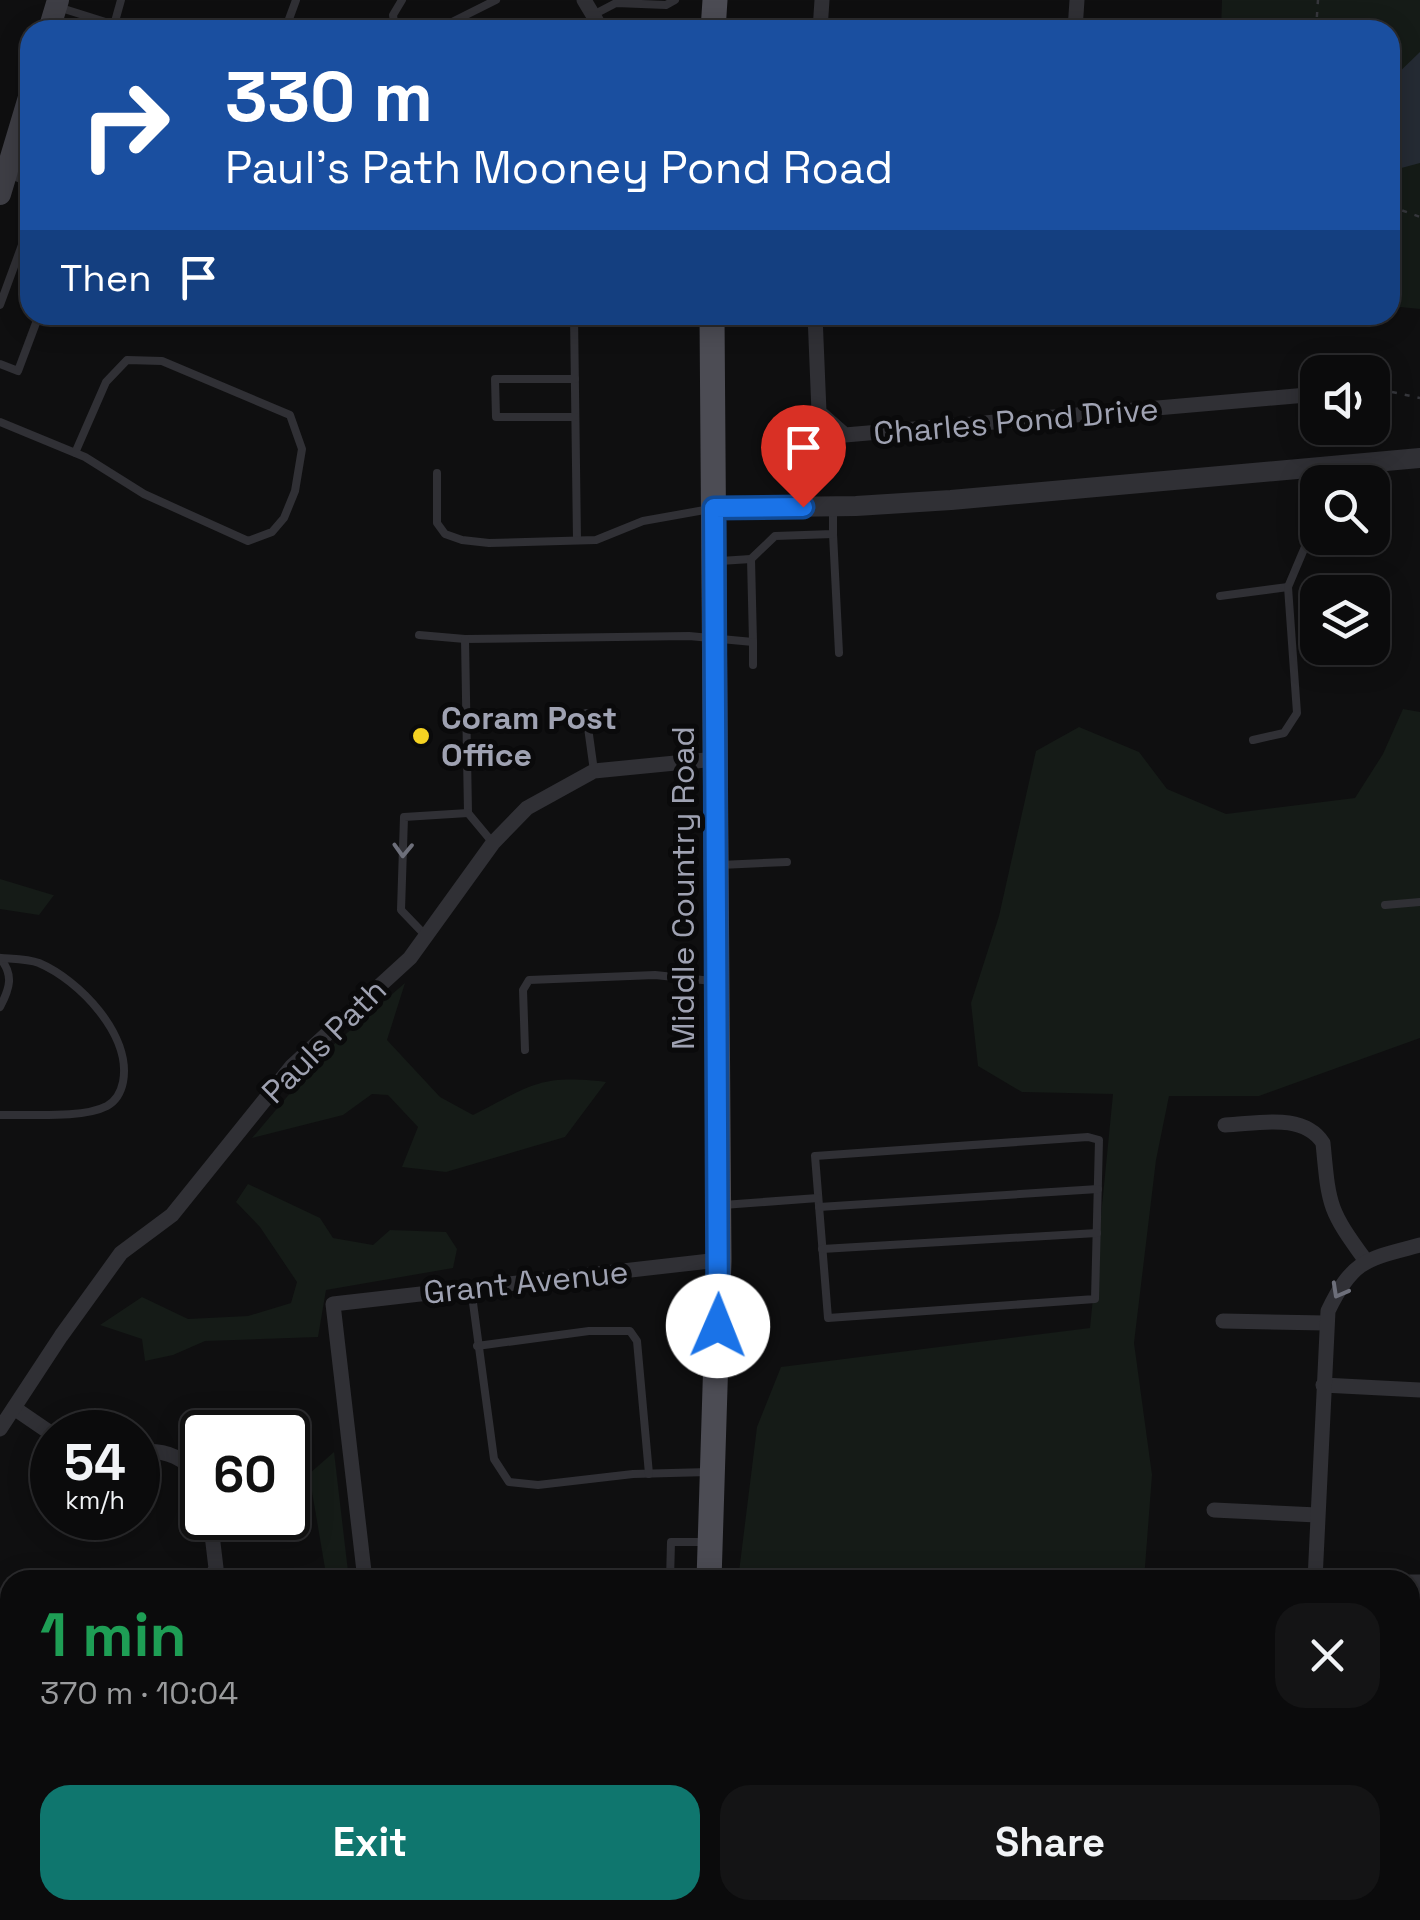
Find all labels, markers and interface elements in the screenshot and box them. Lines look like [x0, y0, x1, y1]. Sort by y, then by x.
text: 330 m [225, 52, 433, 141]
icon: right [60, 60, 190, 190]
text: Paul's Path Mooney Pond Road [225, 139, 893, 196]
icon: arrive [171, 250, 226, 305]
text: Then [60, 254, 151, 302]
map controls [1300, 355, 1390, 665]
button: sound [1300, 355, 1390, 445]
street label: Charles Pond Drive [872, 389, 1160, 453]
pin [761, 405, 846, 508]
icon: arrive [776, 420, 831, 475]
button: search [1300, 465, 1390, 555]
button: layers [1300, 575, 1390, 665]
place label: Coram Post Office [441, 698, 617, 775]
marker: Coram Post Office [410, 725, 432, 747]
street label: Middle Country Road [663, 726, 703, 1050]
one-way arrow [393, 842, 414, 858]
street label: Pauls Path [253, 970, 395, 1112]
street label: Grant Avenue [422, 1251, 630, 1313]
position arrow [666, 1274, 770, 1378]
one-way arrow [1332, 1280, 1352, 1298]
speed limit sign: 60 [180, 1410, 310, 1540]
text: 54 [64, 1431, 126, 1495]
text: km/h [65, 1484, 125, 1516]
text: 1 min [40, 1597, 187, 1674]
button: close [1275, 1603, 1380, 1708]
text: 370 m · 10:04 [40, 1673, 238, 1713]
button: Exit [40, 1785, 700, 1900]
button: Share [720, 1785, 1380, 1900]

